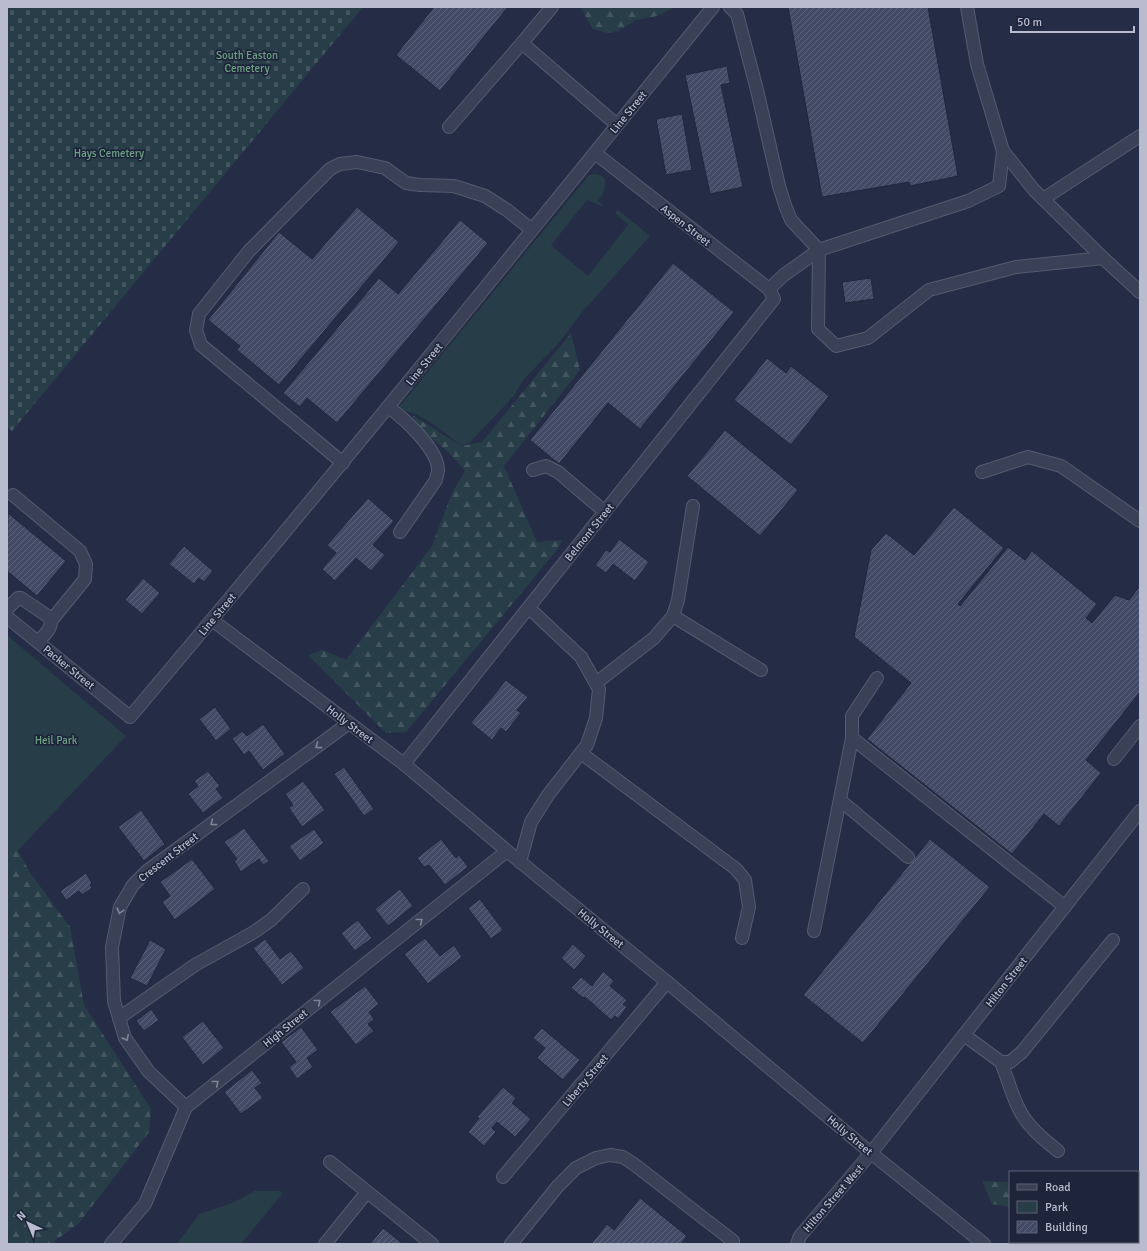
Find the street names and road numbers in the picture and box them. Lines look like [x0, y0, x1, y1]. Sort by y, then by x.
street label: Line Street [607, 88, 650, 136]
street label: Aspen Street [658, 202, 713, 249]
street label: Line Street [403, 340, 446, 388]
street label: Belmont Street [562, 501, 617, 564]
street label: Line Street [196, 590, 239, 638]
street label: Packer Street [40, 643, 97, 692]
street label: Holly Street [324, 702, 376, 746]
street label: Crescent Street [136, 830, 201, 885]
street label: Holly Street [575, 906, 626, 951]
street label: Hilton Street [983, 955, 1030, 1010]
street label: High Street [261, 1006, 310, 1050]
street label: Liberty Street [560, 1051, 611, 1109]
street label: Holly Street [824, 1113, 875, 1158]
street label: Hilton Street West [800, 1162, 866, 1235]

